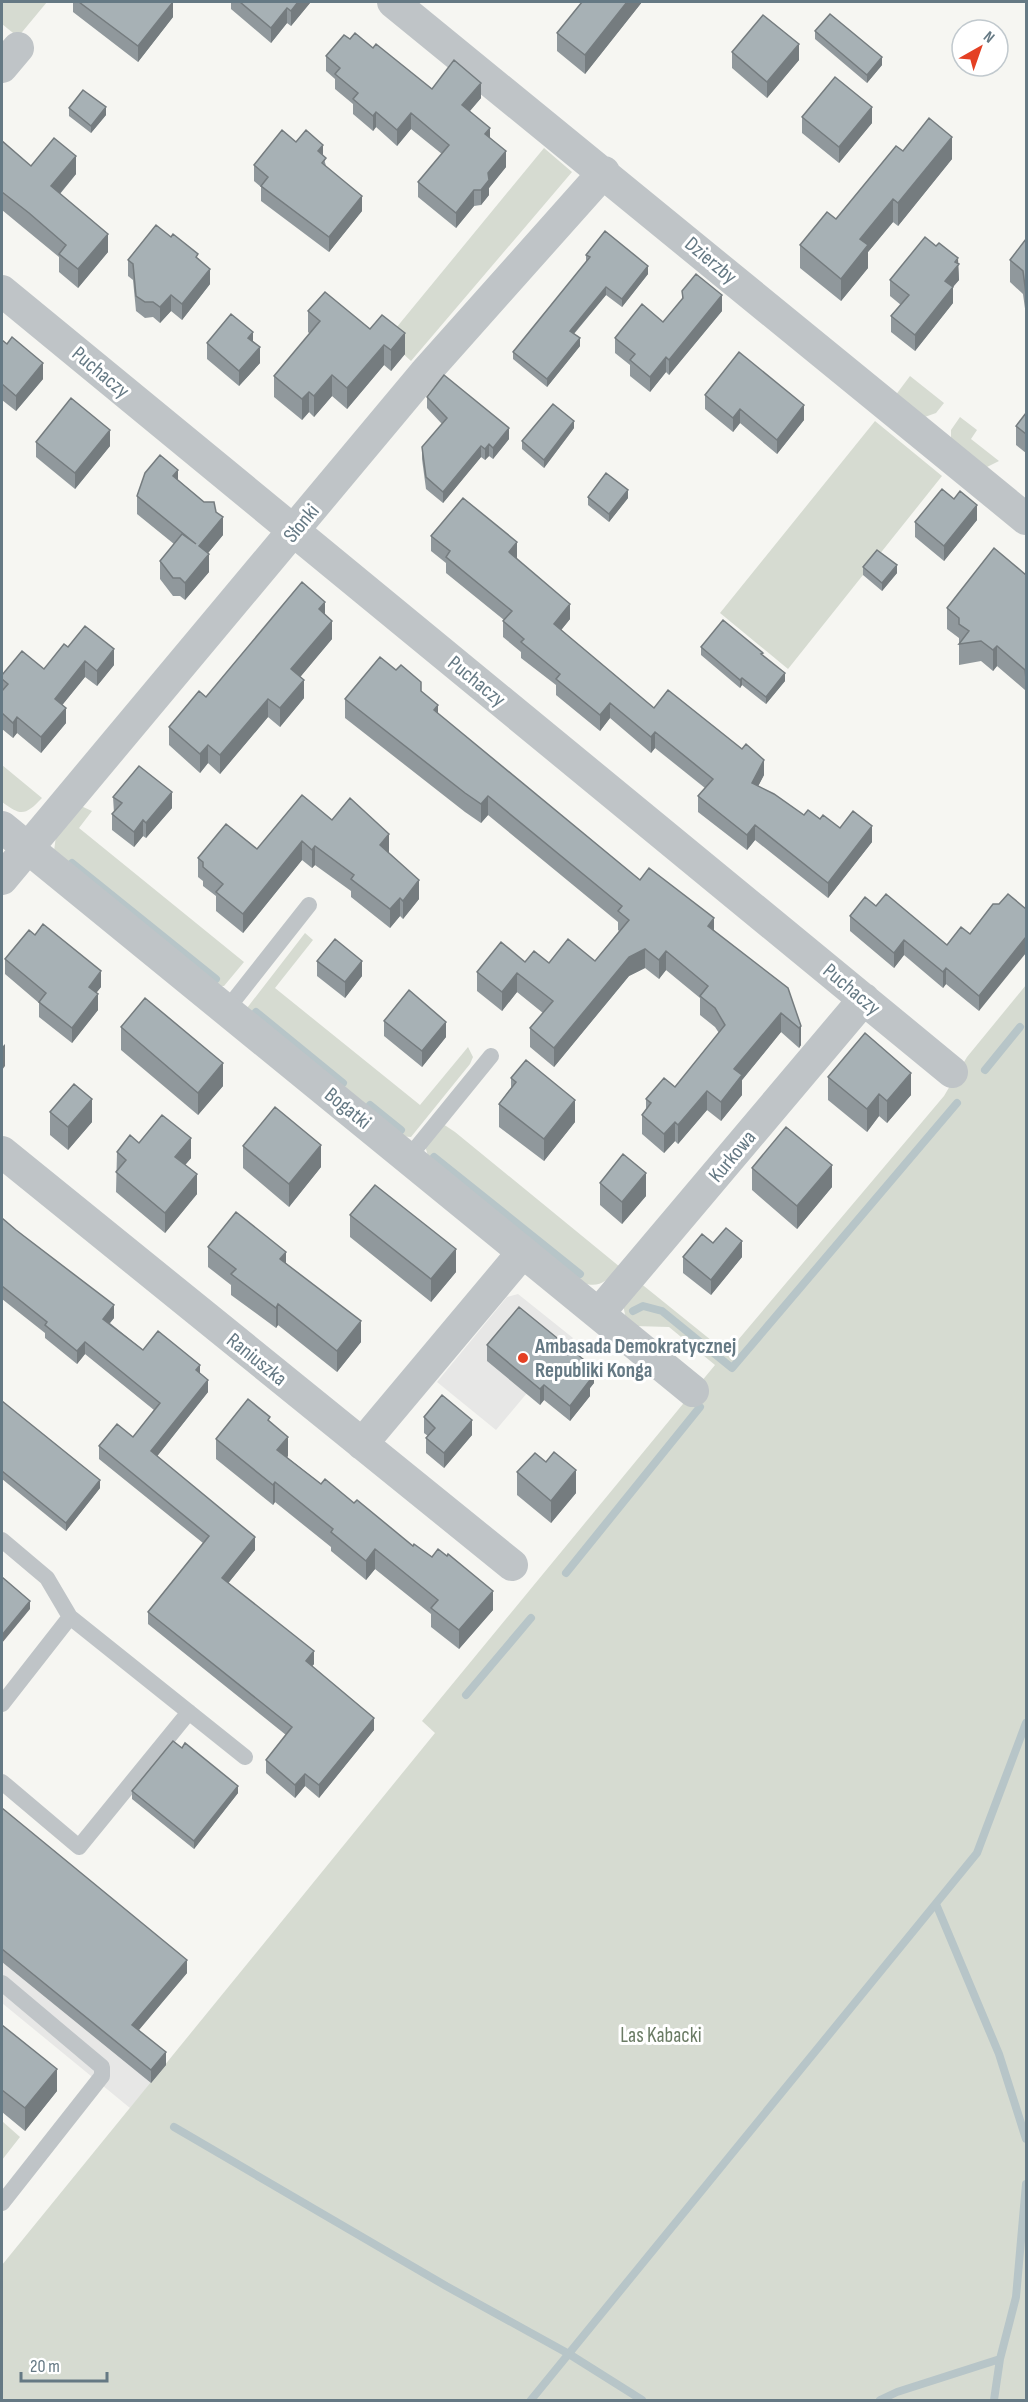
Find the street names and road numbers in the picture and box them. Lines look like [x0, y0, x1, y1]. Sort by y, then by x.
street label: Dzierzby [680, 231, 742, 289]
street label: Puchaczy [67, 341, 134, 404]
street label: Słonki [278, 499, 325, 548]
street label: Puchaczy [443, 651, 511, 712]
street label: Puchaczy [818, 958, 885, 1021]
street label: Bogatki [319, 1082, 376, 1135]
street label: Kurkowa [704, 1125, 761, 1187]
street label: Raniuszka [222, 1328, 292, 1391]

